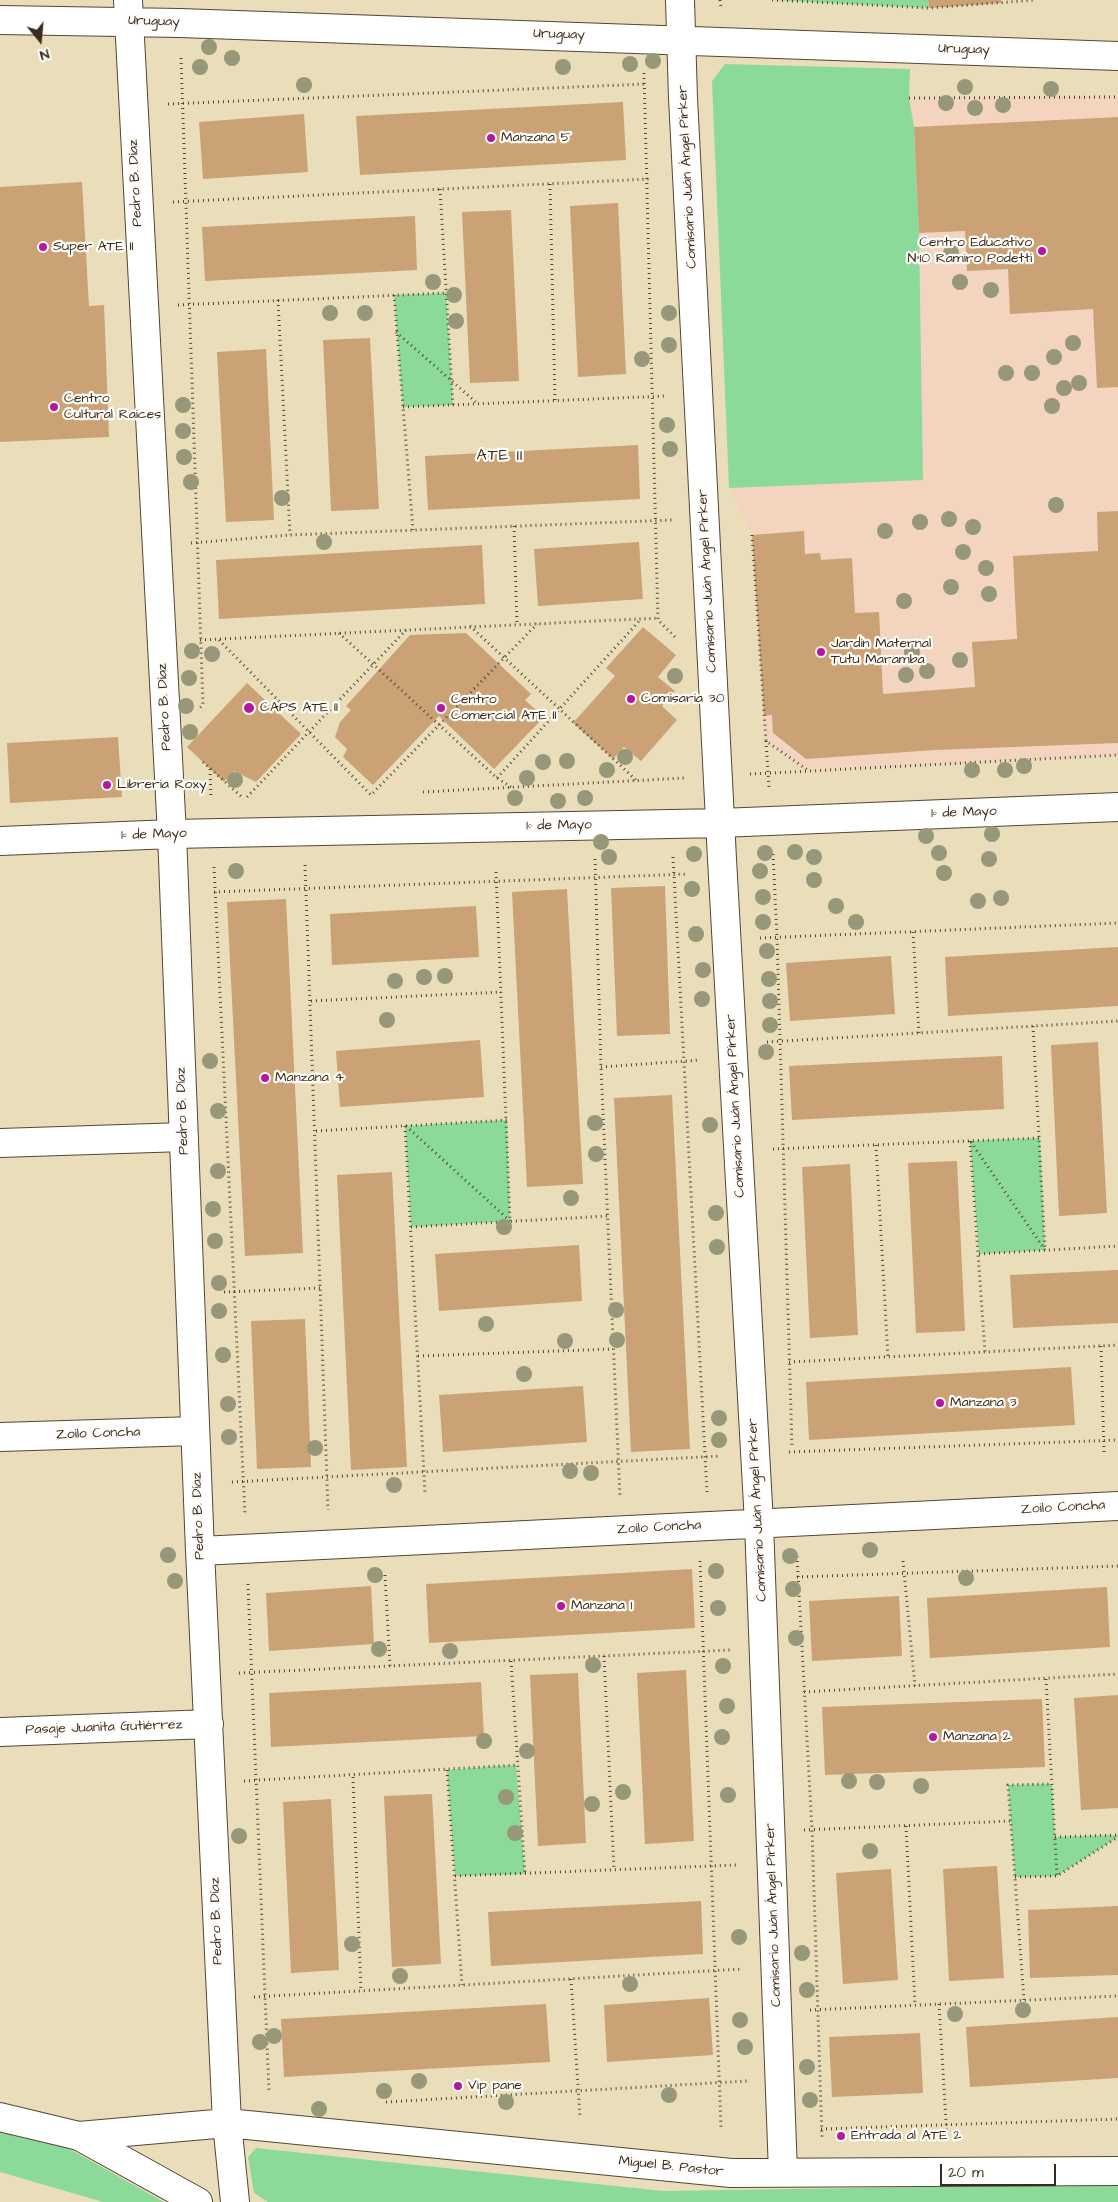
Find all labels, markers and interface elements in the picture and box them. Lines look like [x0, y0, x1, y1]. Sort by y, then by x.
street label: Uruguay [128, 13, 180, 31]
north arrow [15, 15, 65, 65]
street label: Uruguay [533, 26, 585, 44]
street label: Uruguay [938, 41, 990, 59]
text: N [37, 43, 52, 65]
street label: Comisario Juán Ángel Pirker [675, 85, 701, 269]
place label: Manzana 5 [501, 130, 570, 146]
marker: Manzana 5 [485, 132, 497, 144]
street label: Pedro B. Díaz [125, 139, 147, 227]
place label: Centro Educativo N°10 Ramiro Podetti [908, 235, 1032, 268]
place label: Super ATE II [53, 239, 134, 255]
marker: Super ATE II [37, 241, 49, 253]
marker: Centro Educativo N°10 Ramiro Podetti [1036, 245, 1048, 257]
place label: Centro Cultural Raíces [64, 391, 161, 424]
marker: Centro Cultural Raíces [48, 401, 60, 413]
district label: ATE II [476, 447, 524, 467]
street label: Comisario Juán Ángel Pirker [695, 489, 721, 673]
place label: Jardín Maternal Tutu Maramba [831, 636, 931, 669]
marker: Jardín Maternal Tutu Maramba [815, 646, 827, 658]
street label: Pedro B. Díaz [154, 663, 176, 751]
place label: Comisaría 30 [641, 691, 724, 707]
place label: Centro Comercial ATE II [451, 692, 557, 724]
marker: Comisaría 30 [625, 693, 637, 705]
place label: CAPS ATE II [260, 700, 338, 716]
marker: CAPS ATE II [242, 701, 256, 715]
marker: Centro Comercial ATE II [435, 702, 447, 714]
place label: Librería Roxy [117, 777, 207, 793]
marker: Librería Roxy [101, 779, 113, 791]
street label: 1º de Mayo [931, 803, 997, 823]
street label: 1º de Mayo [526, 817, 592, 835]
street label: 1º de Mayo [121, 825, 187, 845]
street label: Comisario Juán Ángel Pirker [723, 1014, 749, 1198]
street label: Pedro B. Díaz [173, 1067, 193, 1155]
place label: Manzana 4 [275, 1070, 344, 1086]
marker: Manzana 4 [259, 1072, 271, 1084]
place label: Manzana 3 [950, 1395, 1017, 1411]
marker: Manzana 3 [934, 1397, 946, 1409]
street label: Comisario Juán Ángel Pirker [745, 1418, 771, 1602]
street label: Zoilo Concha [56, 1424, 140, 1444]
street label: Pedro B. Díaz [189, 1472, 209, 1560]
street label: Zoilo Concha [1020, 1497, 1106, 1519]
street label: Zoilo Concha [616, 1517, 702, 1539]
place label: Manzana 1 [571, 1598, 632, 1614]
marker: Manzana 1 [555, 1600, 567, 1612]
street label: Pasaje Juanita Gutiérrez [25, 1717, 183, 1739]
place label: Manzana 2 [943, 1729, 1010, 1745]
marker: Manzana 2 [927, 1731, 939, 1743]
street label: Comisario Juán Ángel Pirker [762, 1823, 786, 2007]
street label: Pedro B. Díaz [207, 1877, 227, 1965]
place label: Vip pane [468, 2078, 522, 2094]
marker: Vip pane [452, 2080, 464, 2092]
place label: Entrada al ATE 2 [851, 2128, 961, 2144]
marker: Entrada al ATE 2 [835, 2130, 847, 2142]
street label: Miguel B. Pastor [618, 2153, 724, 2181]
scale bar [943, 2154, 1059, 2186]
text: 20 m [948, 2162, 984, 2183]

